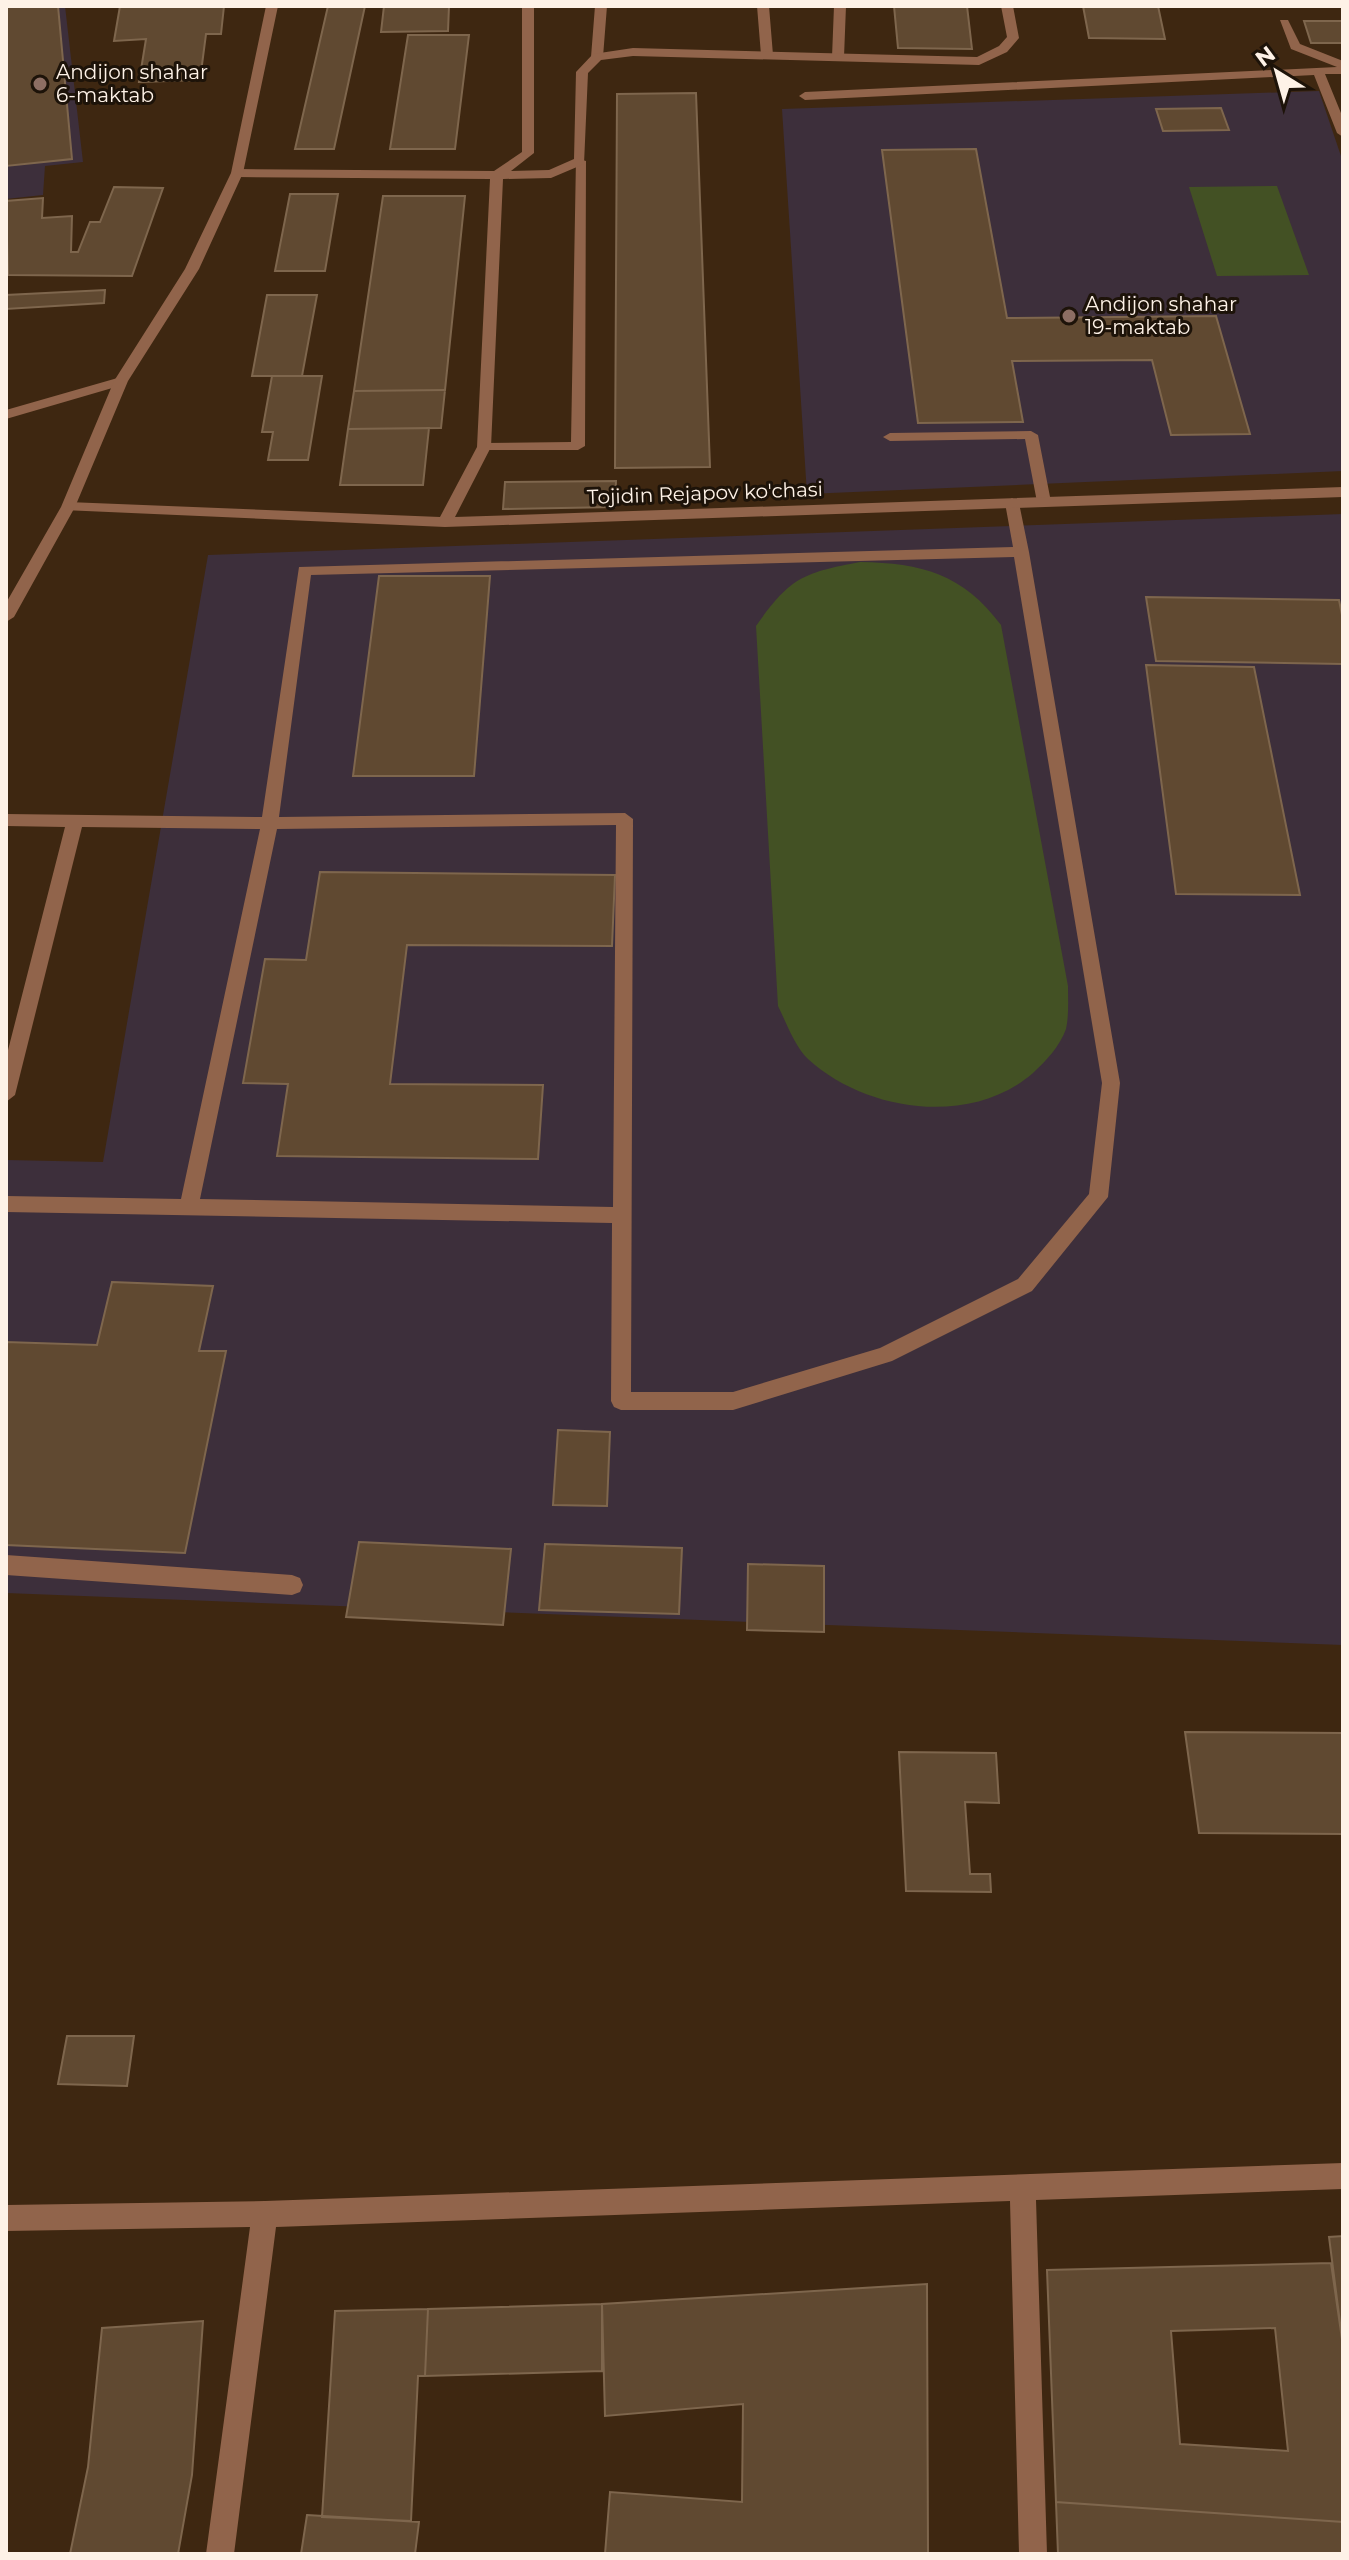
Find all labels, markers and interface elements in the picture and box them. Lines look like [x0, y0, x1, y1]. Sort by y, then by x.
north arrow [1237, 32, 1317, 112]
text: N [1250, 40, 1280, 73]
place label: Andijon shahar 6-maktab [56, 60, 208, 107]
marker: Andijon shahar 6-maktab [31, 75, 49, 93]
place label: Andijon shahar 19-maktab [1085, 292, 1237, 339]
marker: Andijon shahar 19-maktab [1060, 307, 1078, 325]
street label: Tojidin Rejapov ko'chasi [587, 477, 823, 509]

